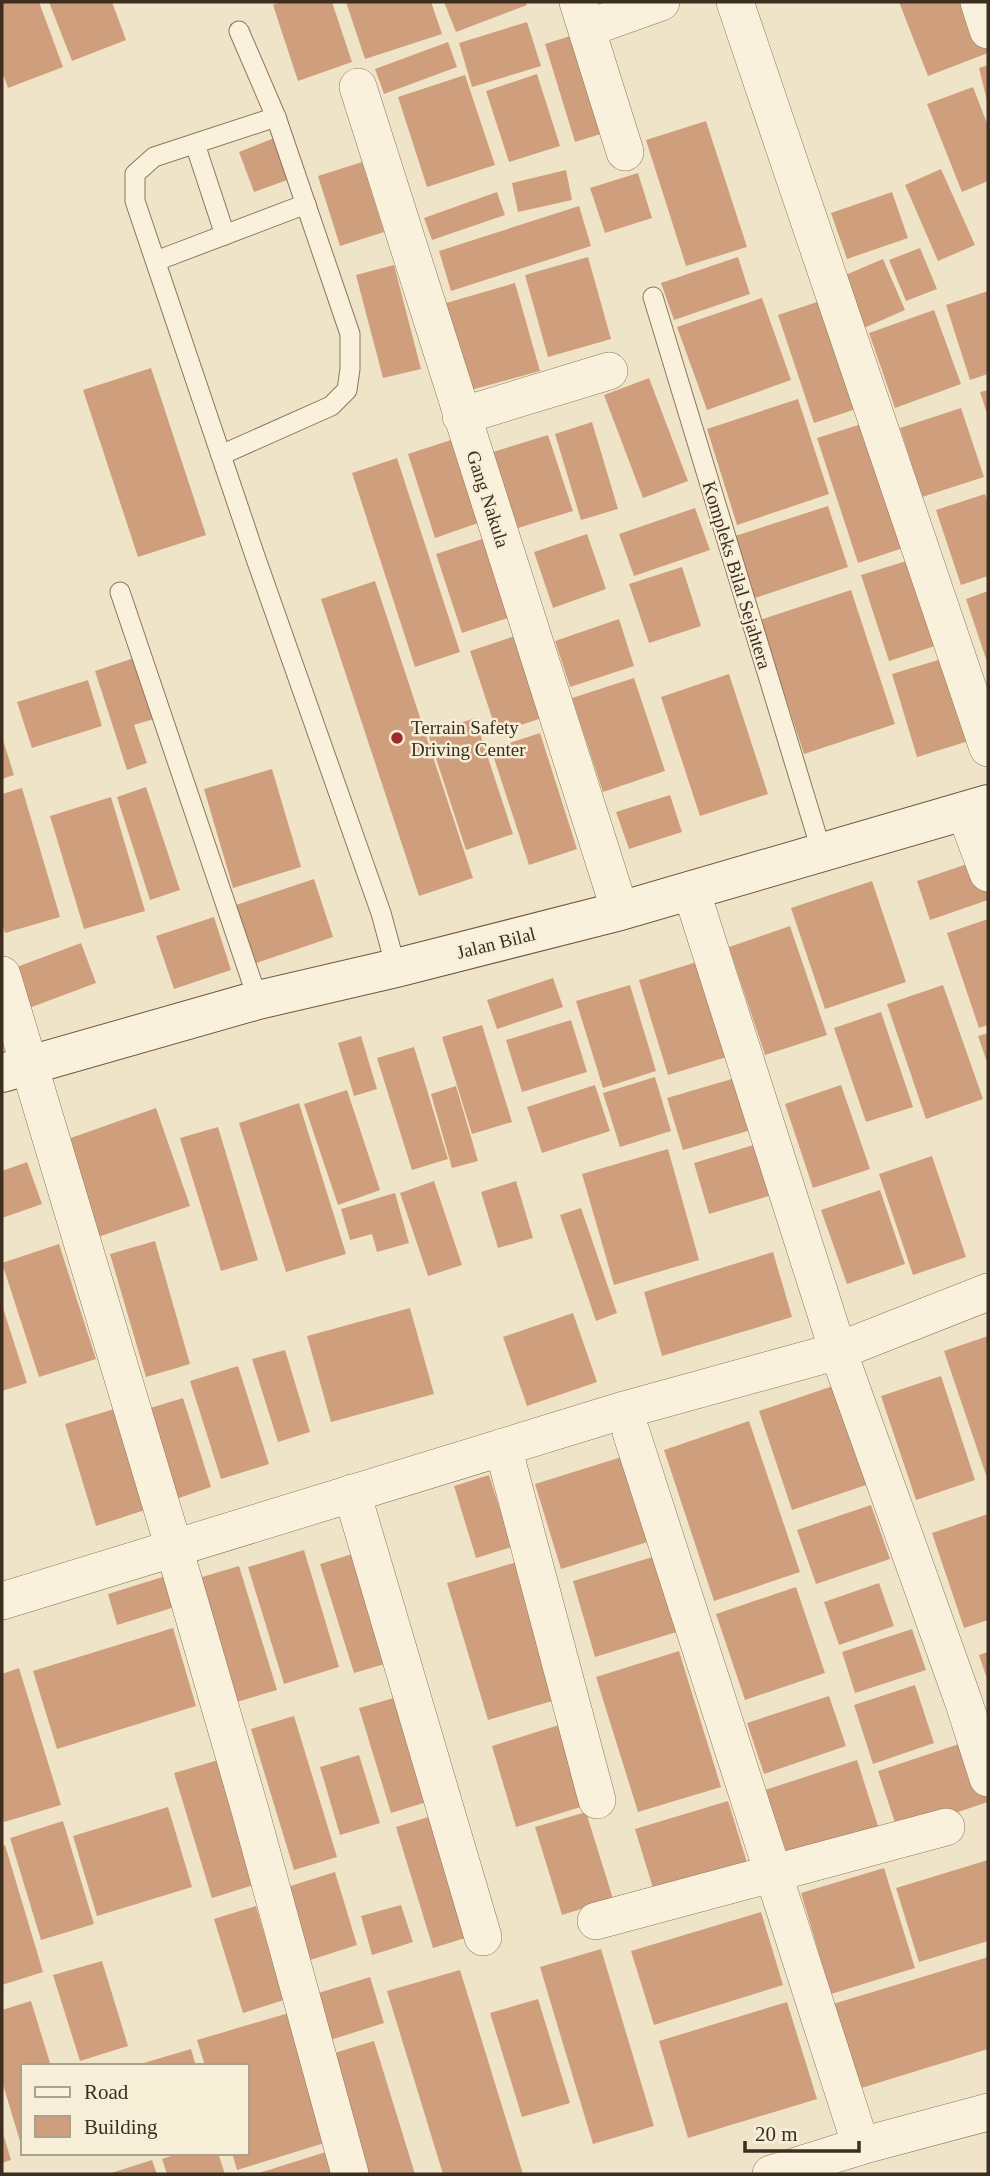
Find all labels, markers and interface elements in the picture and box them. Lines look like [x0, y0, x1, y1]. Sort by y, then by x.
street label: Gang Nakula [462, 448, 514, 551]
street label: Kompleks Bilal Sejahtera [698, 479, 776, 672]
place label: Terrain Safety Driving Center [411, 717, 526, 760]
marker: Terrain Safety Driving Center [389, 730, 405, 746]
street label: Jalan Bilal [454, 923, 538, 963]
legend [21, 2064, 248, 2155]
text: Road [84, 2080, 129, 2104]
scale bar [745, 2110, 859, 2154]
text: Building [84, 2115, 158, 2139]
text: 20 m [755, 2122, 798, 2146]

